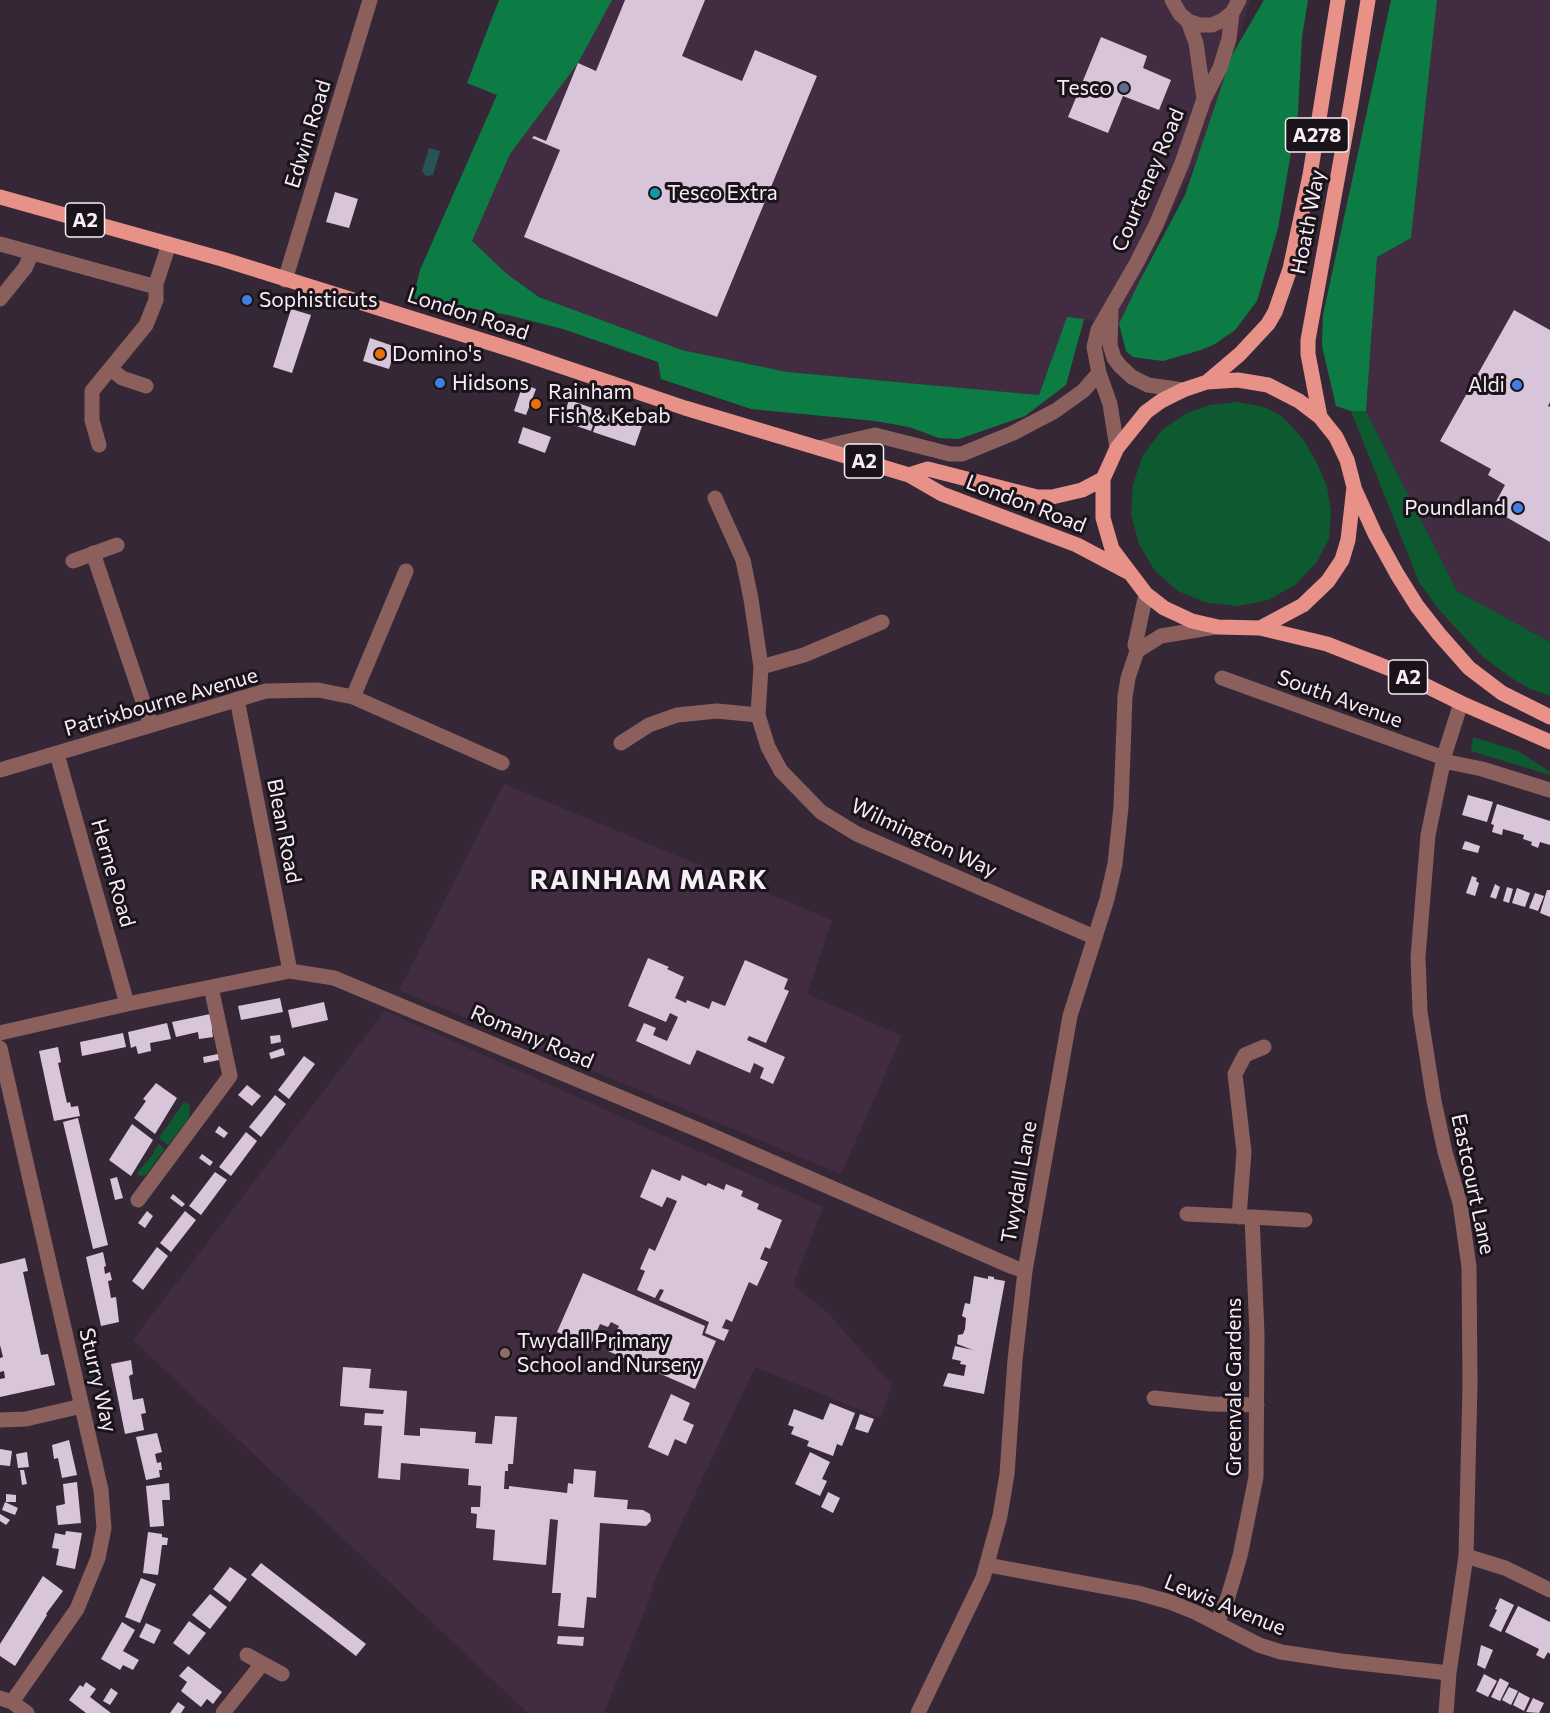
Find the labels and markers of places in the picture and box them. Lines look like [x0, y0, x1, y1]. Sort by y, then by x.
place label: Tesco [1057, 75, 1112, 101]
marker: Tesco [1117, 81, 1131, 95]
place label: Tesco Extra [667, 180, 778, 206]
marker: Tesco Extra [648, 186, 662, 200]
place label: Sophisticuts [259, 287, 377, 313]
marker: Sophisticuts [240, 293, 254, 307]
place label: Domino's [392, 341, 482, 367]
marker: Domino's [373, 347, 387, 361]
place label: Hidsons [452, 370, 529, 396]
place label: Aldi [1468, 372, 1505, 398]
marker: Hidsons [433, 376, 447, 390]
marker: Aldi [1510, 378, 1524, 392]
place label: Rainham Fish & Kebab [548, 379, 671, 429]
marker: Rainham Fish & Kebab [529, 397, 543, 411]
place label: Poundland [1404, 495, 1506, 521]
marker: Poundland [1511, 501, 1525, 515]
place label: Twydall Primary School and Nursery [517, 1328, 701, 1378]
marker: Twydall Primary School and Nursery [498, 1346, 512, 1360]

